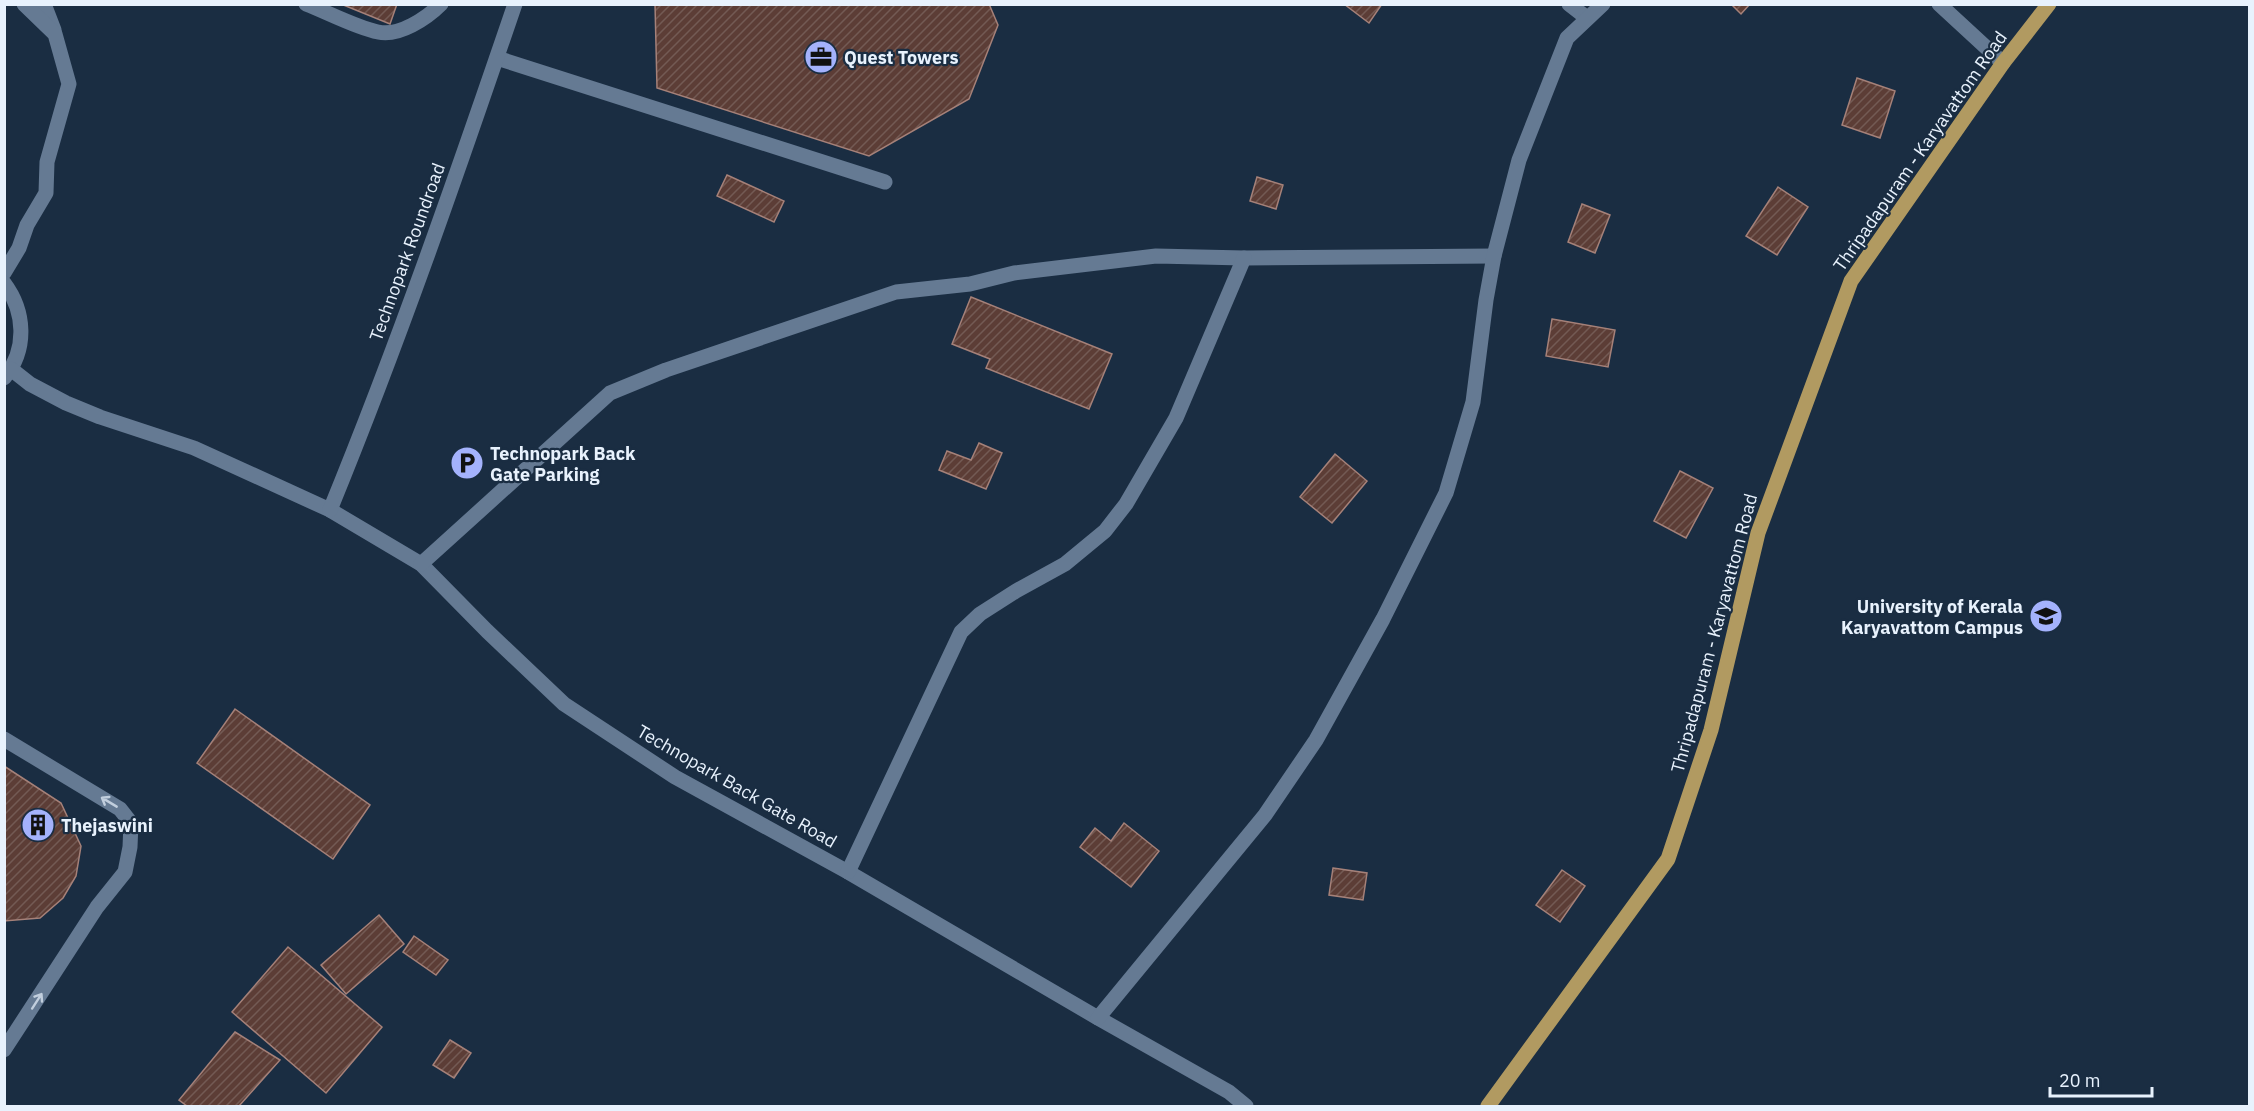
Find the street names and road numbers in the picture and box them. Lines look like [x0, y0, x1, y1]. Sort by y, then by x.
street label: Thripadapuram - Karyavattom Road [1828, 27, 2012, 275]
street label: Technopark Roundroad [364, 160, 450, 344]
street label: Thripadapuram - Karyavattom Road [1666, 491, 1762, 775]
street label: Technopark Back Gate Road [633, 719, 841, 853]

